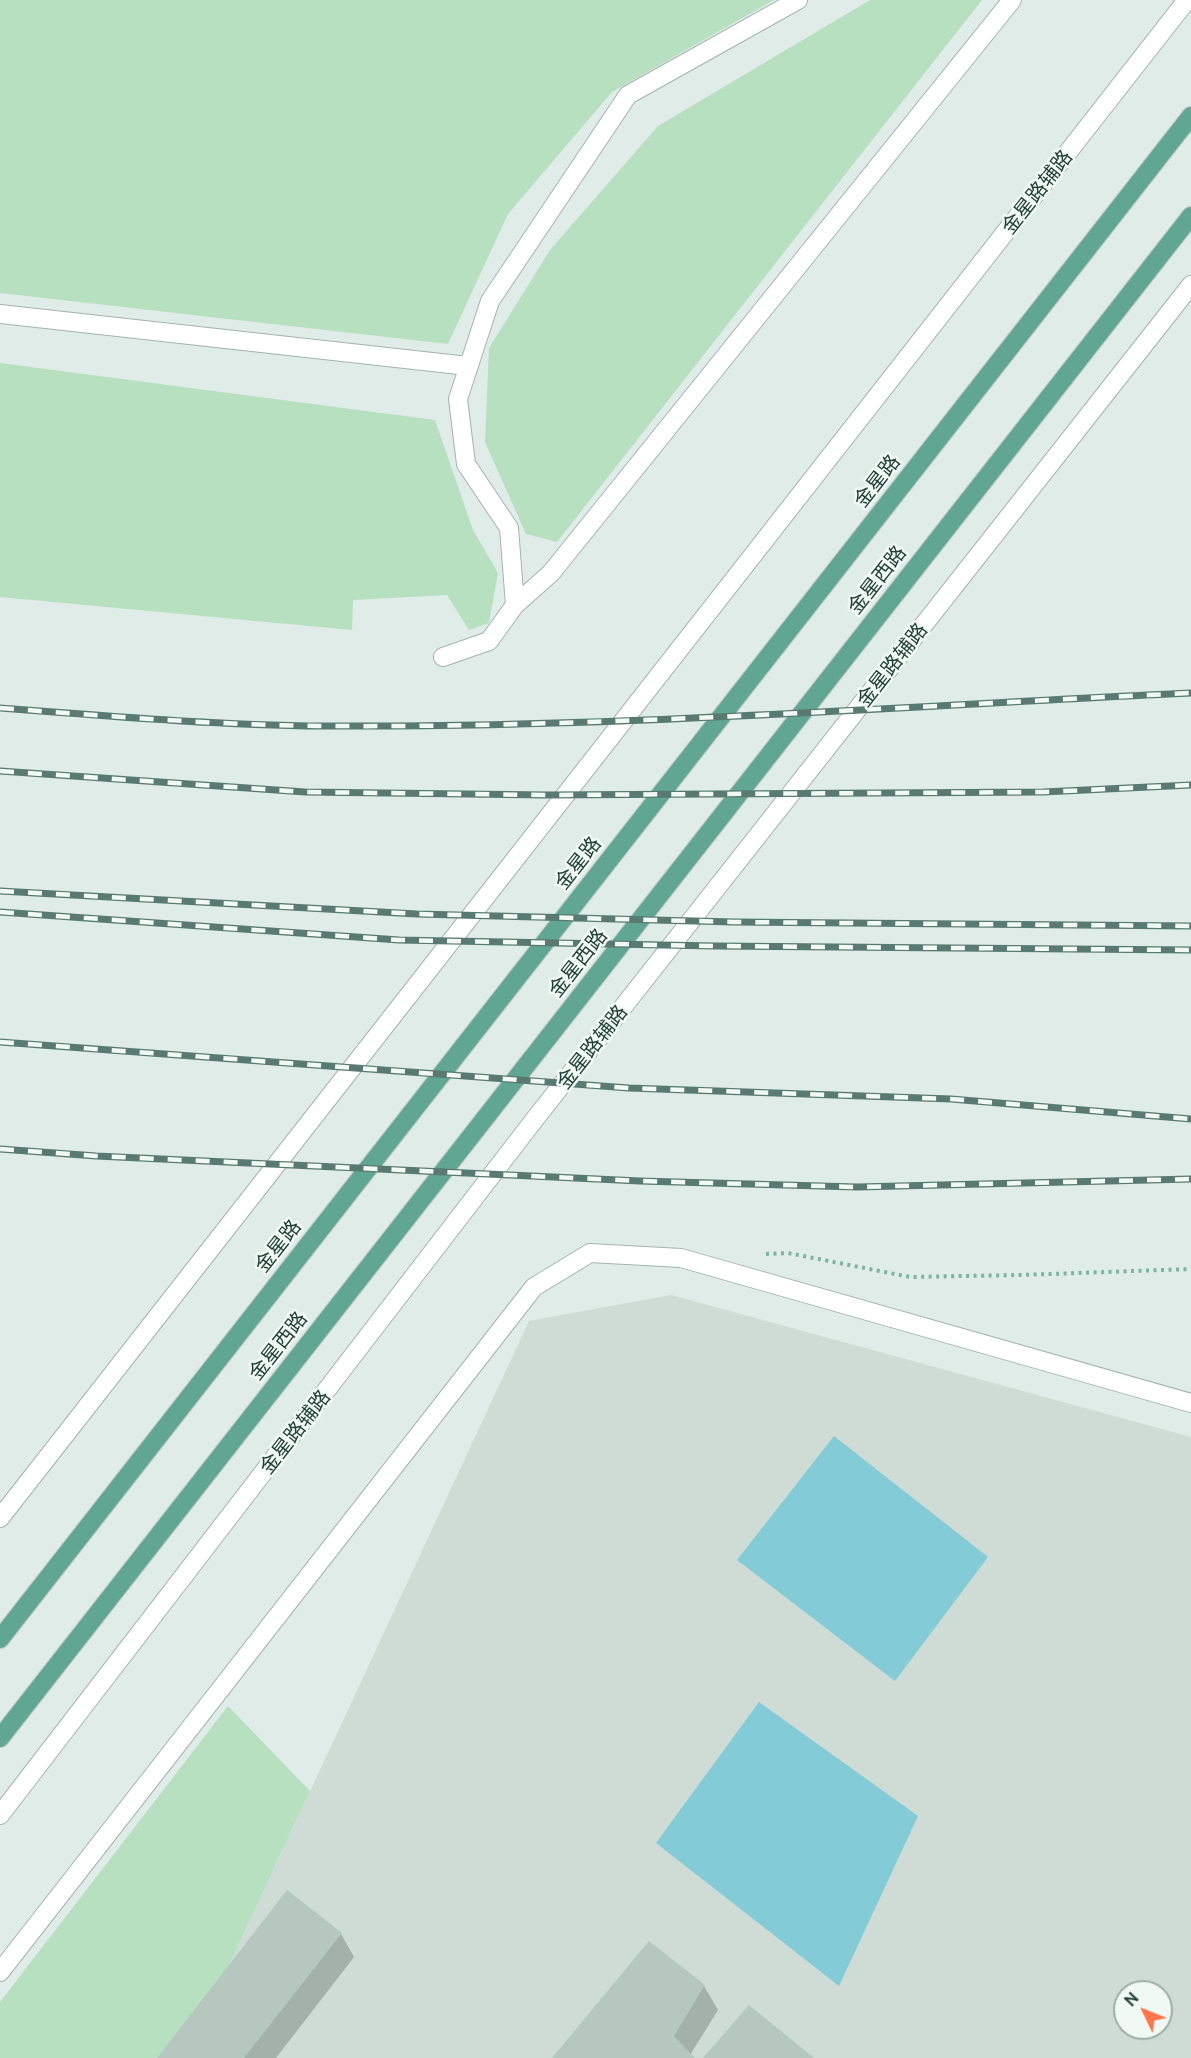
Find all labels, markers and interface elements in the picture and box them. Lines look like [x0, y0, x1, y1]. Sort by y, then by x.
street label: 金星路辅路 [997, 145, 1077, 239]
street label: 金星路 [849, 450, 905, 512]
street label: 金星西路 [843, 541, 911, 619]
street label: 金星路辅路 [852, 618, 932, 712]
street label: 金星路 [550, 832, 606, 894]
street label: 金星西路 [544, 924, 612, 1002]
street label: 金星路辅路 [552, 1000, 632, 1094]
street label: 金星路 [250, 1215, 306, 1277]
street label: 金星西路 [244, 1307, 312, 1385]
street label: 金星路辅路 [255, 1385, 335, 1479]
north arrow [1113, 1980, 1173, 2040]
text: N [1121, 1989, 1142, 2010]

